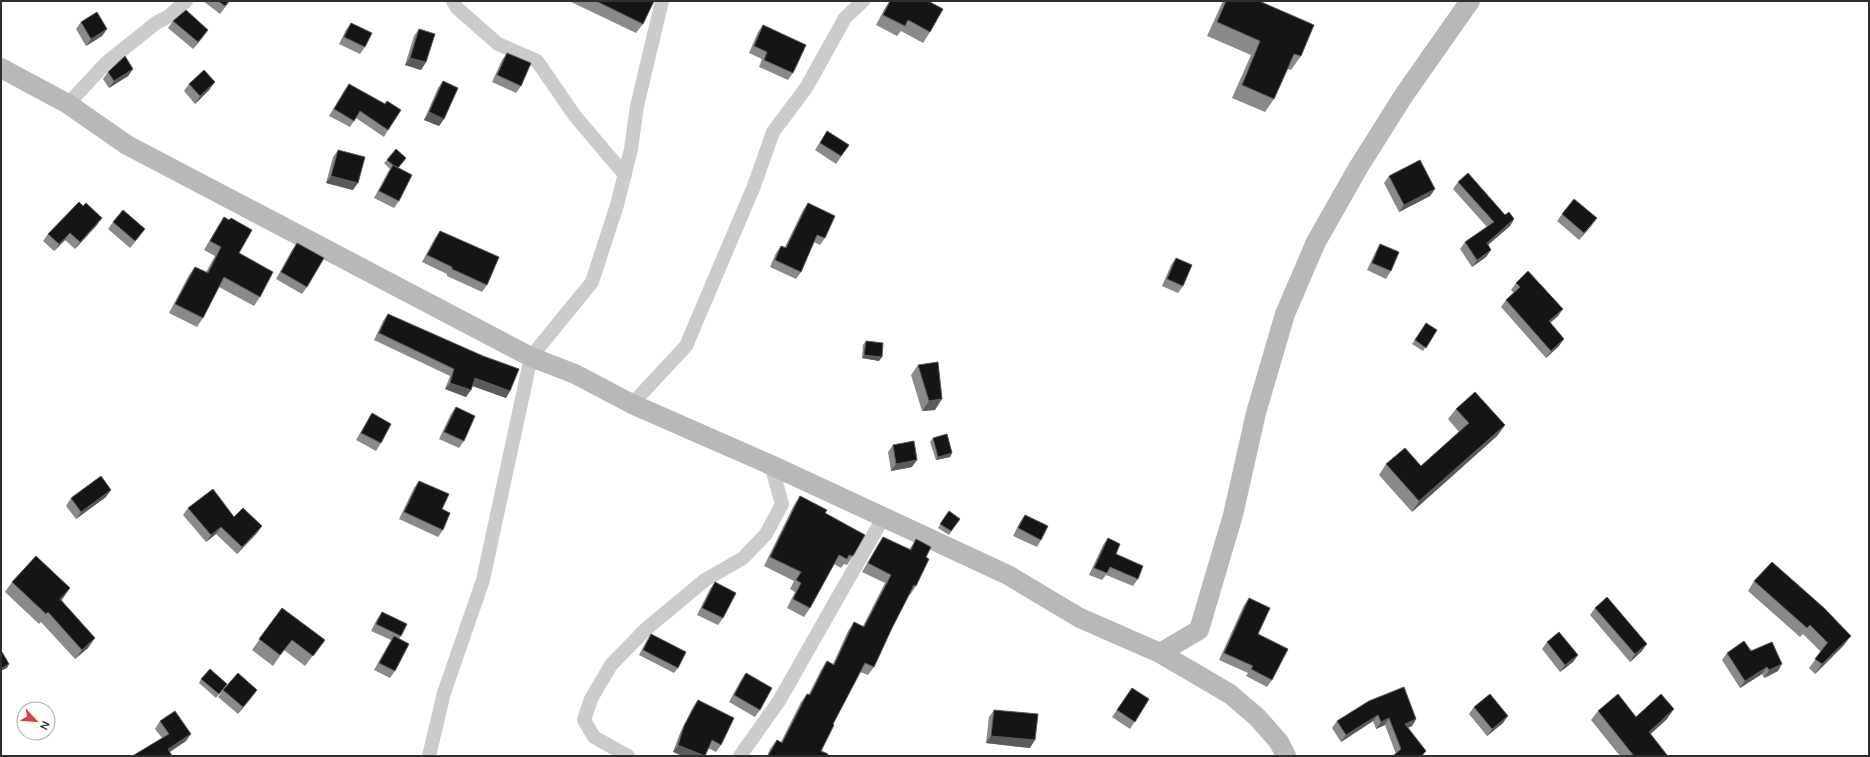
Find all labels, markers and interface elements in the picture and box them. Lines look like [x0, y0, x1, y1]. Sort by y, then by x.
north arrow [16, 701, 56, 741]
text: N [37, 719, 53, 732]

